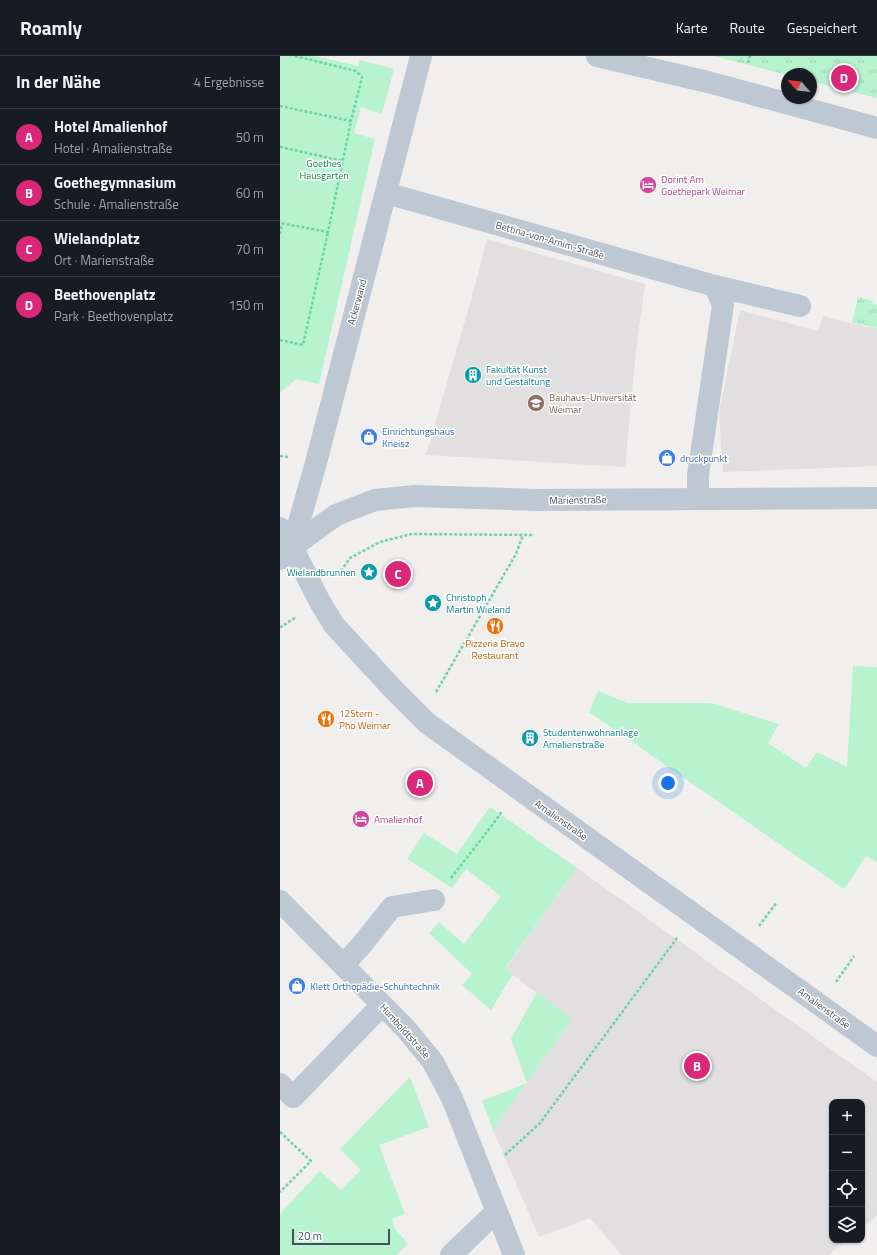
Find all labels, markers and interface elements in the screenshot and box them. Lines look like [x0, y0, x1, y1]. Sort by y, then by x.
text: Roamly [20, 13, 82, 42]
text: Karte [676, 17, 708, 38]
text: Route [730, 17, 765, 38]
text: Gespeichert [787, 17, 857, 38]
pin: D [831, 63, 857, 93]
north arrow [781, 68, 817, 104]
text: In der Nähe [16, 69, 101, 95]
text: 4 Ergebnisse [194, 72, 264, 92]
text: Hotel Amalienhof [54, 115, 167, 138]
text: A [25, 127, 33, 147]
text: 50 m [236, 127, 264, 147]
text: Hotel · Amalienstraße [54, 138, 172, 158]
park label: Goethes Hausgarten [299, 156, 349, 183]
text: Goethegymnasium [54, 171, 176, 194]
place label: Dorint Am Goethepark Weimar [661, 172, 745, 199]
hotel icon: Dorint Am Goethepark Weimar [638, 175, 658, 195]
text: B [25, 183, 33, 203]
text: 60 m [236, 183, 264, 203]
text: Schule · Amalienstraße [54, 194, 179, 214]
street label: Bettina-von-Arnim-Straße [494, 217, 606, 263]
text: Wielandplatz [54, 227, 140, 250]
text: C [25, 239, 33, 259]
text: 70 m [236, 239, 264, 259]
text: Ort · Marienstraße [54, 250, 154, 270]
street label: Ackerwand [344, 278, 370, 326]
text: Beethovenplatz [54, 283, 156, 306]
text: D [25, 295, 33, 315]
text: 150 m [228, 295, 264, 315]
text: Park · Beethovenplatz [54, 306, 173, 326]
place label: Fakultät Kunst und Gestaltung [486, 362, 550, 389]
building icon: Fakultät Kunst und Gestaltung [463, 365, 483, 385]
place label: Bauhaus-Universität Weimar [549, 390, 637, 417]
school or university icon: Bauhaus-Universität Weimar [526, 393, 546, 413]
place label: Einrichtungshaus Kneisz [382, 424, 455, 451]
shop icon: Einrichtungshaus Kneisz [359, 427, 379, 447]
shop icon: druckpunkt [657, 448, 677, 468]
place label: druckpunkt [680, 451, 728, 466]
street label: Marienstraße [549, 492, 607, 508]
pin: C [385, 559, 411, 589]
place icon: Wielandbrunnen [359, 562, 379, 582]
place label: Wielandbrunnen [287, 565, 356, 580]
place label: Christoph Martin Wieland [446, 590, 510, 617]
place icon: Christoph Martin Wieland [423, 593, 443, 613]
restaurant icon: Pizzeria Bravo Restaurant [485, 616, 505, 636]
place label: Pizzeria Bravo Restaurant [465, 636, 525, 663]
place label: 12Stern - Pho Weimar [339, 706, 391, 733]
restaurant icon: 12Stern - Pho Weimar [316, 709, 336, 729]
place label: Studentenwohnanlage Amalienstraße [543, 725, 638, 752]
building icon: Studentenwohnanlage Amalienstraße [520, 728, 540, 748]
pin: A [407, 768, 433, 798]
your location [658, 773, 678, 793]
street label: Amalienstraße [531, 796, 591, 844]
hotel icon: Amalienhof [351, 809, 371, 829]
place label: Amalienhof [374, 812, 423, 827]
shop icon: Klett Orthopädie-Schuhtechnik [287, 976, 307, 996]
place label: Klett Orthopädie-Schuhtechnik [310, 979, 440, 994]
street label: Amalienstraße [795, 984, 853, 1032]
street label: Humboldtstraße [376, 1000, 434, 1062]
pin: B [684, 1051, 710, 1081]
map controls [829, 1099, 865, 1243]
button: + [829, 1099, 865, 1135]
button: − [829, 1135, 865, 1171]
button: locate [829, 1171, 865, 1207]
button: layers [829, 1207, 865, 1243]
scale bar [292, 1227, 390, 1246]
text: 20 m [298, 1228, 322, 1244]

